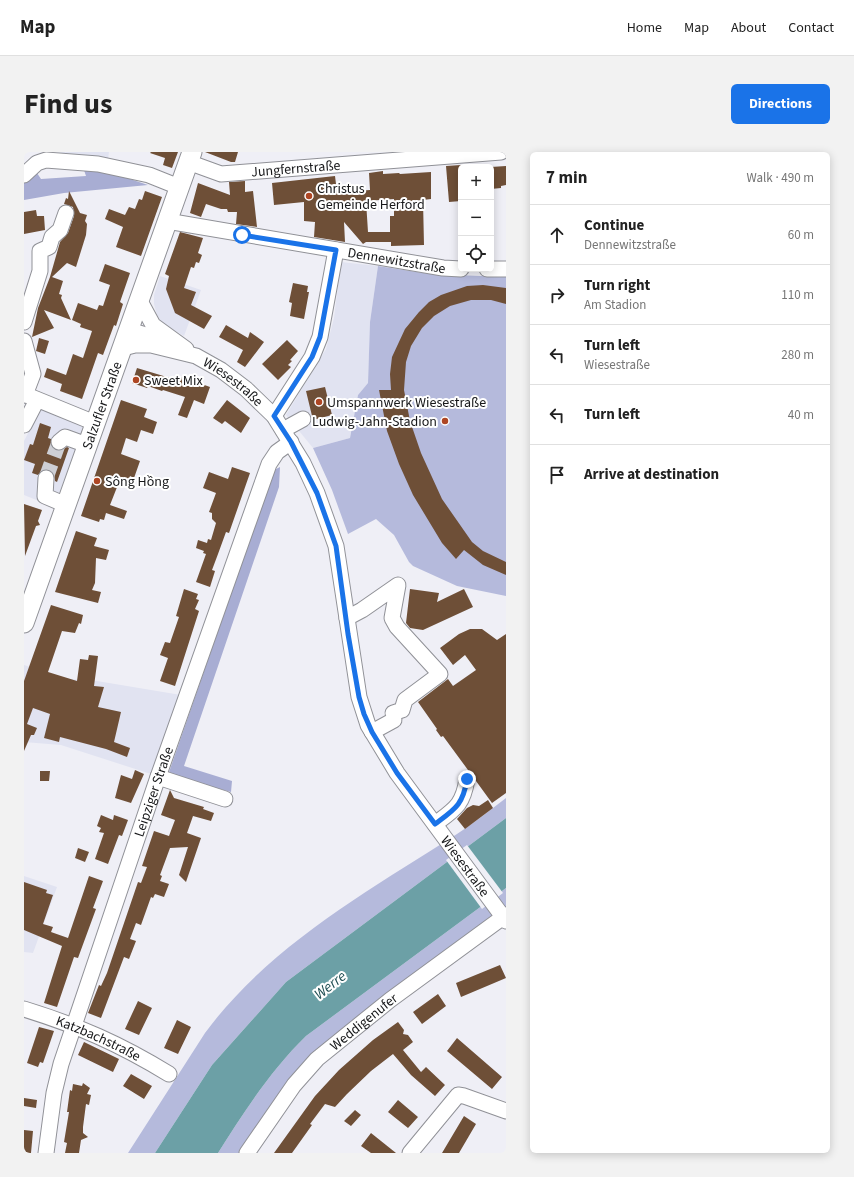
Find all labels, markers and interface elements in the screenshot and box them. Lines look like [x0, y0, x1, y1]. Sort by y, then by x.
text: Map [20, 14, 55, 41]
text: Home [627, 18, 662, 38]
text: Map [684, 18, 709, 38]
text: About [731, 18, 766, 38]
text: Contact [788, 18, 834, 38]
text: Find us [24, 84, 112, 124]
button: Directions [731, 84, 830, 124]
street label: Jungfernstraße [250, 156, 341, 183]
map controls [458, 164, 494, 272]
button: + [458, 164, 494, 200]
text: 7 min [546, 166, 587, 190]
text: Walk · 490 m [746, 169, 814, 187]
place label: Christus Gemeinde Herford [317, 179, 425, 215]
marker: Christus Gemeinde Herford [304, 191, 314, 201]
button: − [458, 200, 494, 236]
text: Continue [584, 215, 644, 236]
icon: ahead [546, 224, 568, 246]
route start [233, 226, 251, 244]
text: 60 m [788, 226, 814, 244]
button: locate [458, 236, 494, 272]
text: Dennewitzstraße [584, 236, 676, 254]
street label: Dennewitzstraße [346, 243, 447, 279]
text: Turn right [584, 275, 650, 296]
icon: right [546, 284, 568, 306]
text: 110 m [781, 286, 814, 304]
text: Am Stadion [584, 296, 646, 314]
text: Turn left [584, 335, 640, 356]
icon: left [546, 344, 568, 366]
text: 280 m [781, 346, 814, 364]
street label: Wiesestraße [199, 353, 267, 411]
text: Wiesestraße [584, 356, 650, 374]
street label: Salzufler Straße [78, 359, 127, 453]
place label: Sweet Mix [144, 371, 203, 391]
marker: Sweet Mix [131, 375, 141, 385]
place label: Umspannwerk Wiesestraße [327, 393, 486, 413]
marker: Umspannwerk Wiesestraße [314, 397, 324, 407]
icon: left [546, 404, 568, 426]
text: Turn left [584, 404, 640, 425]
text: 40 m [788, 406, 814, 424]
place label: Ludwig-Jahn-Stadion [312, 412, 437, 432]
marker: Ludwig-Jahn-Stadion [440, 416, 450, 426]
icon: arrive [546, 464, 568, 486]
text: Arrive at destination [584, 464, 719, 485]
place label: Sông Hồng [105, 472, 169, 492]
marker: Sông Hồng [92, 476, 102, 486]
street label: Leipziger Straße [129, 744, 179, 840]
route end [458, 770, 476, 788]
street label: Wiesestraße [436, 832, 494, 901]
water label: Werre [310, 966, 351, 1005]
street label: Weddigenufer [326, 989, 402, 1056]
street label: Katzbachstraße [53, 1011, 144, 1067]

